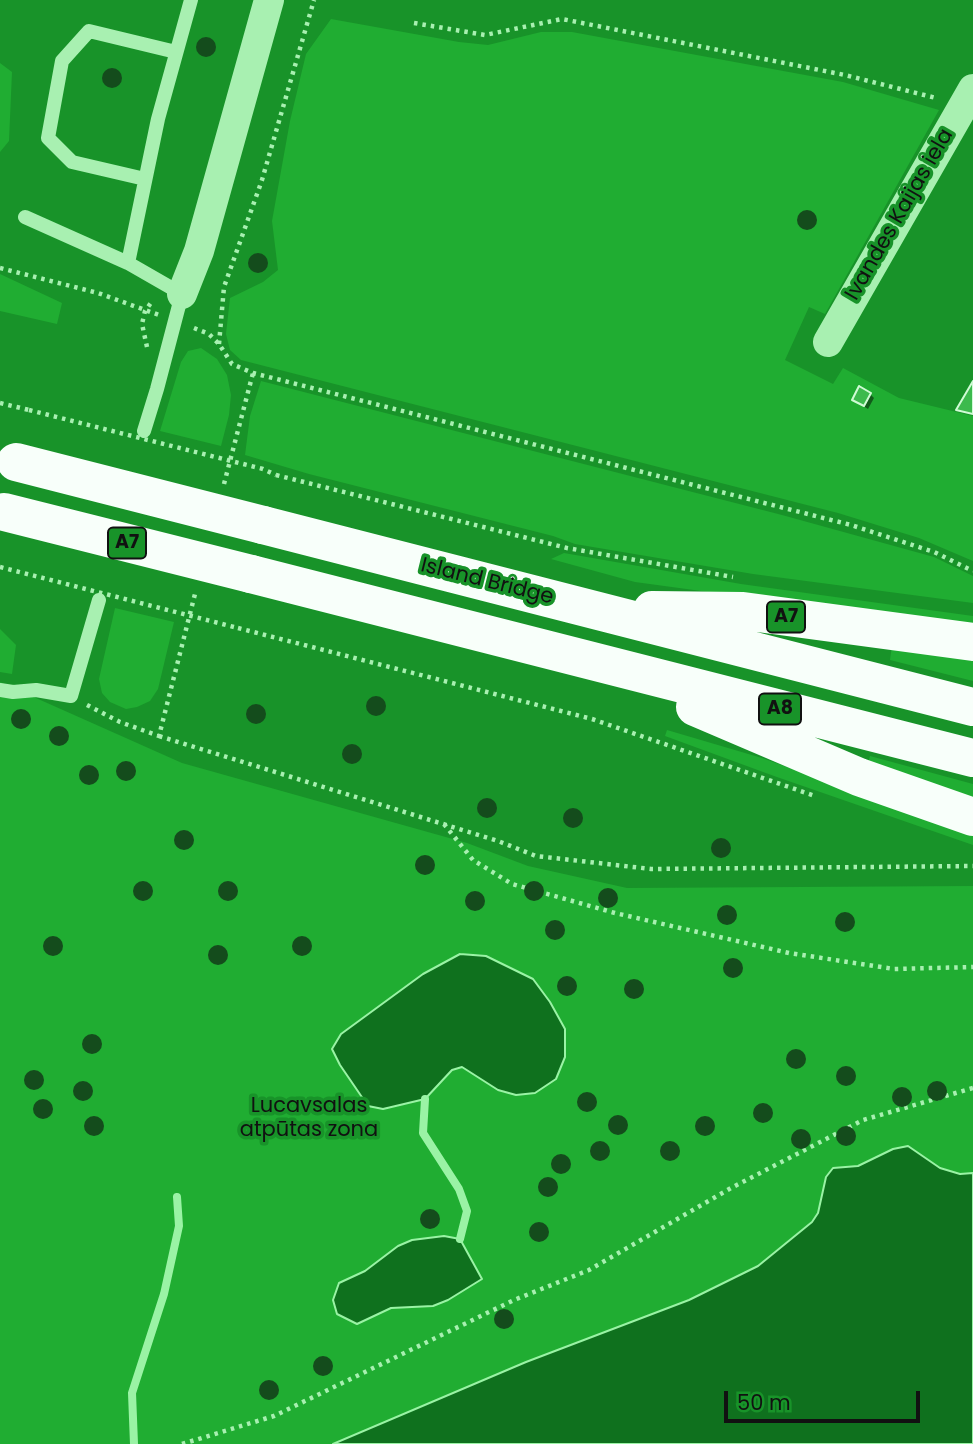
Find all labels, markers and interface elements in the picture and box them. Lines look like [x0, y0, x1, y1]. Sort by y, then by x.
street label: Ivandes Kaijas iela [841, 125, 959, 305]
road number: A7 [108, 528, 146, 558]
street label: Island Bridge [418, 553, 556, 611]
road number: A7 [767, 602, 805, 632]
road number: A8 [759, 694, 801, 724]
park label: Lucavsalas atpūtas zona [240, 1094, 378, 1144]
scale bar [728, 1378, 924, 1422]
text: 50 m [737, 1388, 791, 1417]

